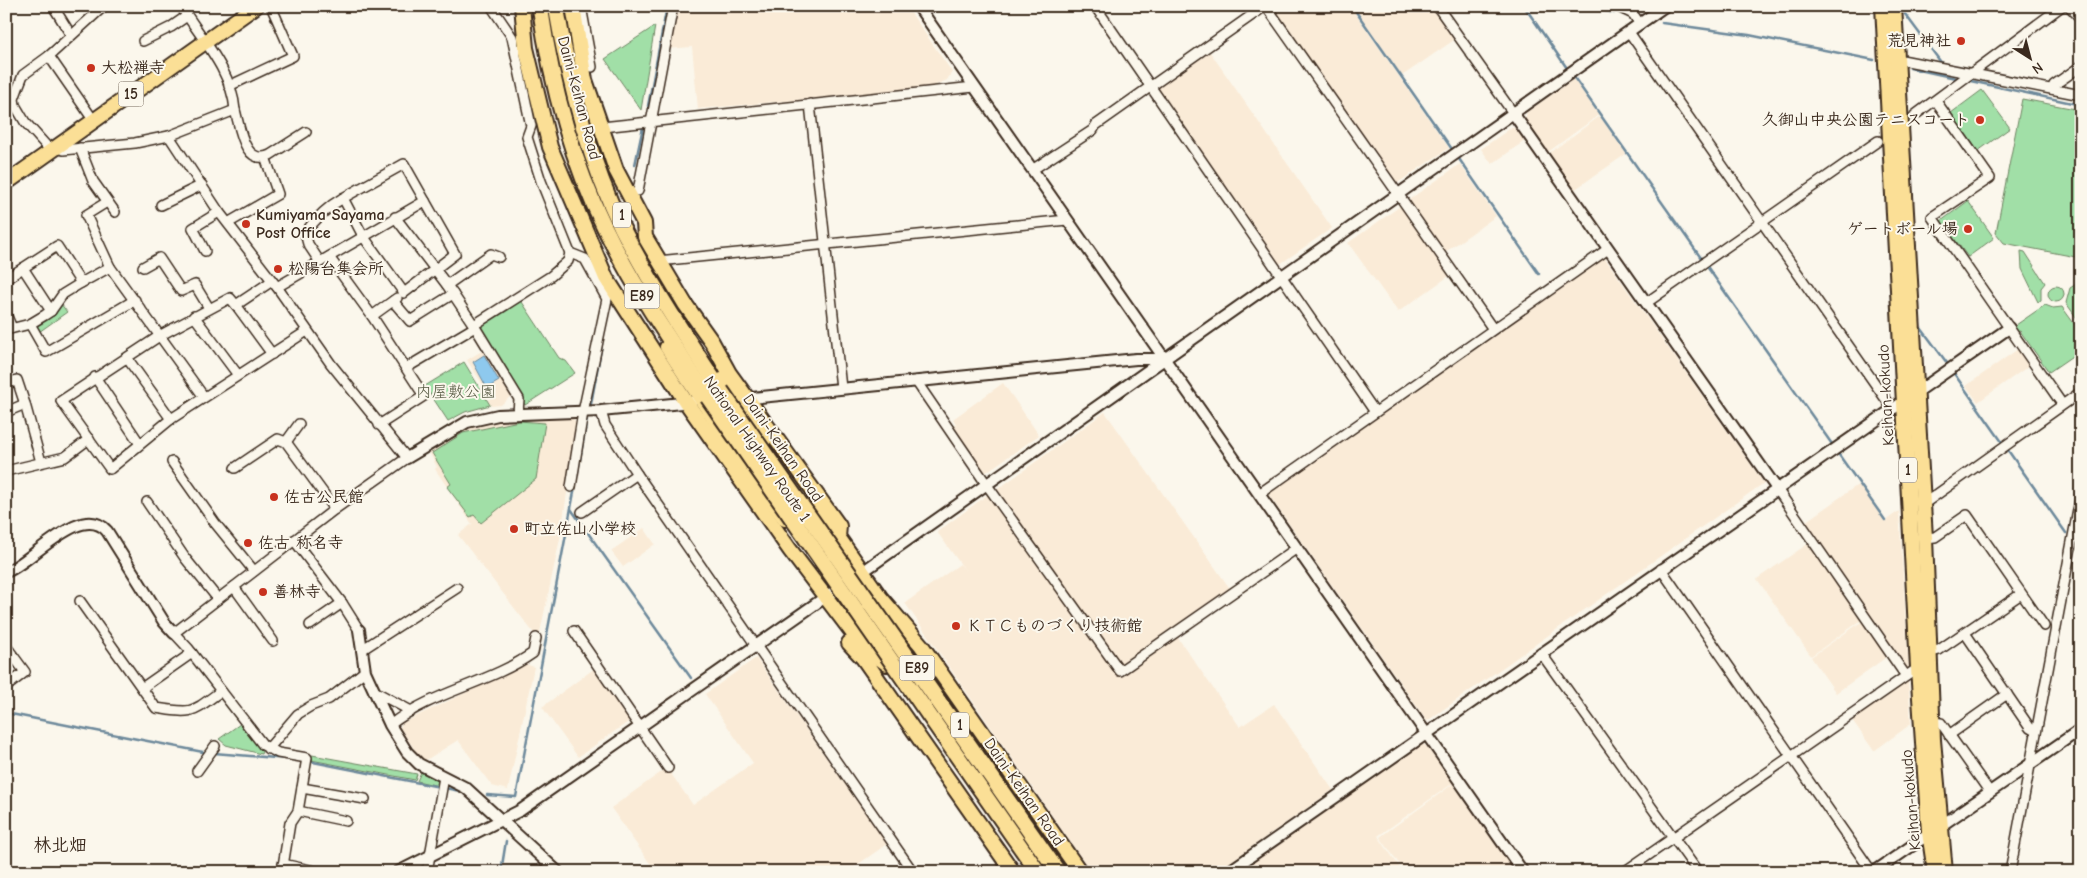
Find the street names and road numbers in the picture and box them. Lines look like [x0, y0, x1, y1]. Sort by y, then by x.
street label: Daini-Keihan Road [554, 34, 604, 162]
road number: 15 [118, 82, 144, 106]
road number: 1 [613, 202, 631, 228]
road number: E89 [624, 284, 660, 308]
street label: Keihan-kokudo [1874, 344, 1898, 446]
street label: National Highway Route 1 [700, 373, 814, 525]
street label: Daini-Keihan Road [739, 391, 827, 505]
road number: 1 [1899, 458, 1917, 482]
road number: E89 [900, 656, 934, 680]
road number: 1 [951, 712, 969, 738]
street label: Daini-Keihan Road [980, 735, 1068, 849]
street label: Keihan-kokudo [1898, 749, 1924, 851]

